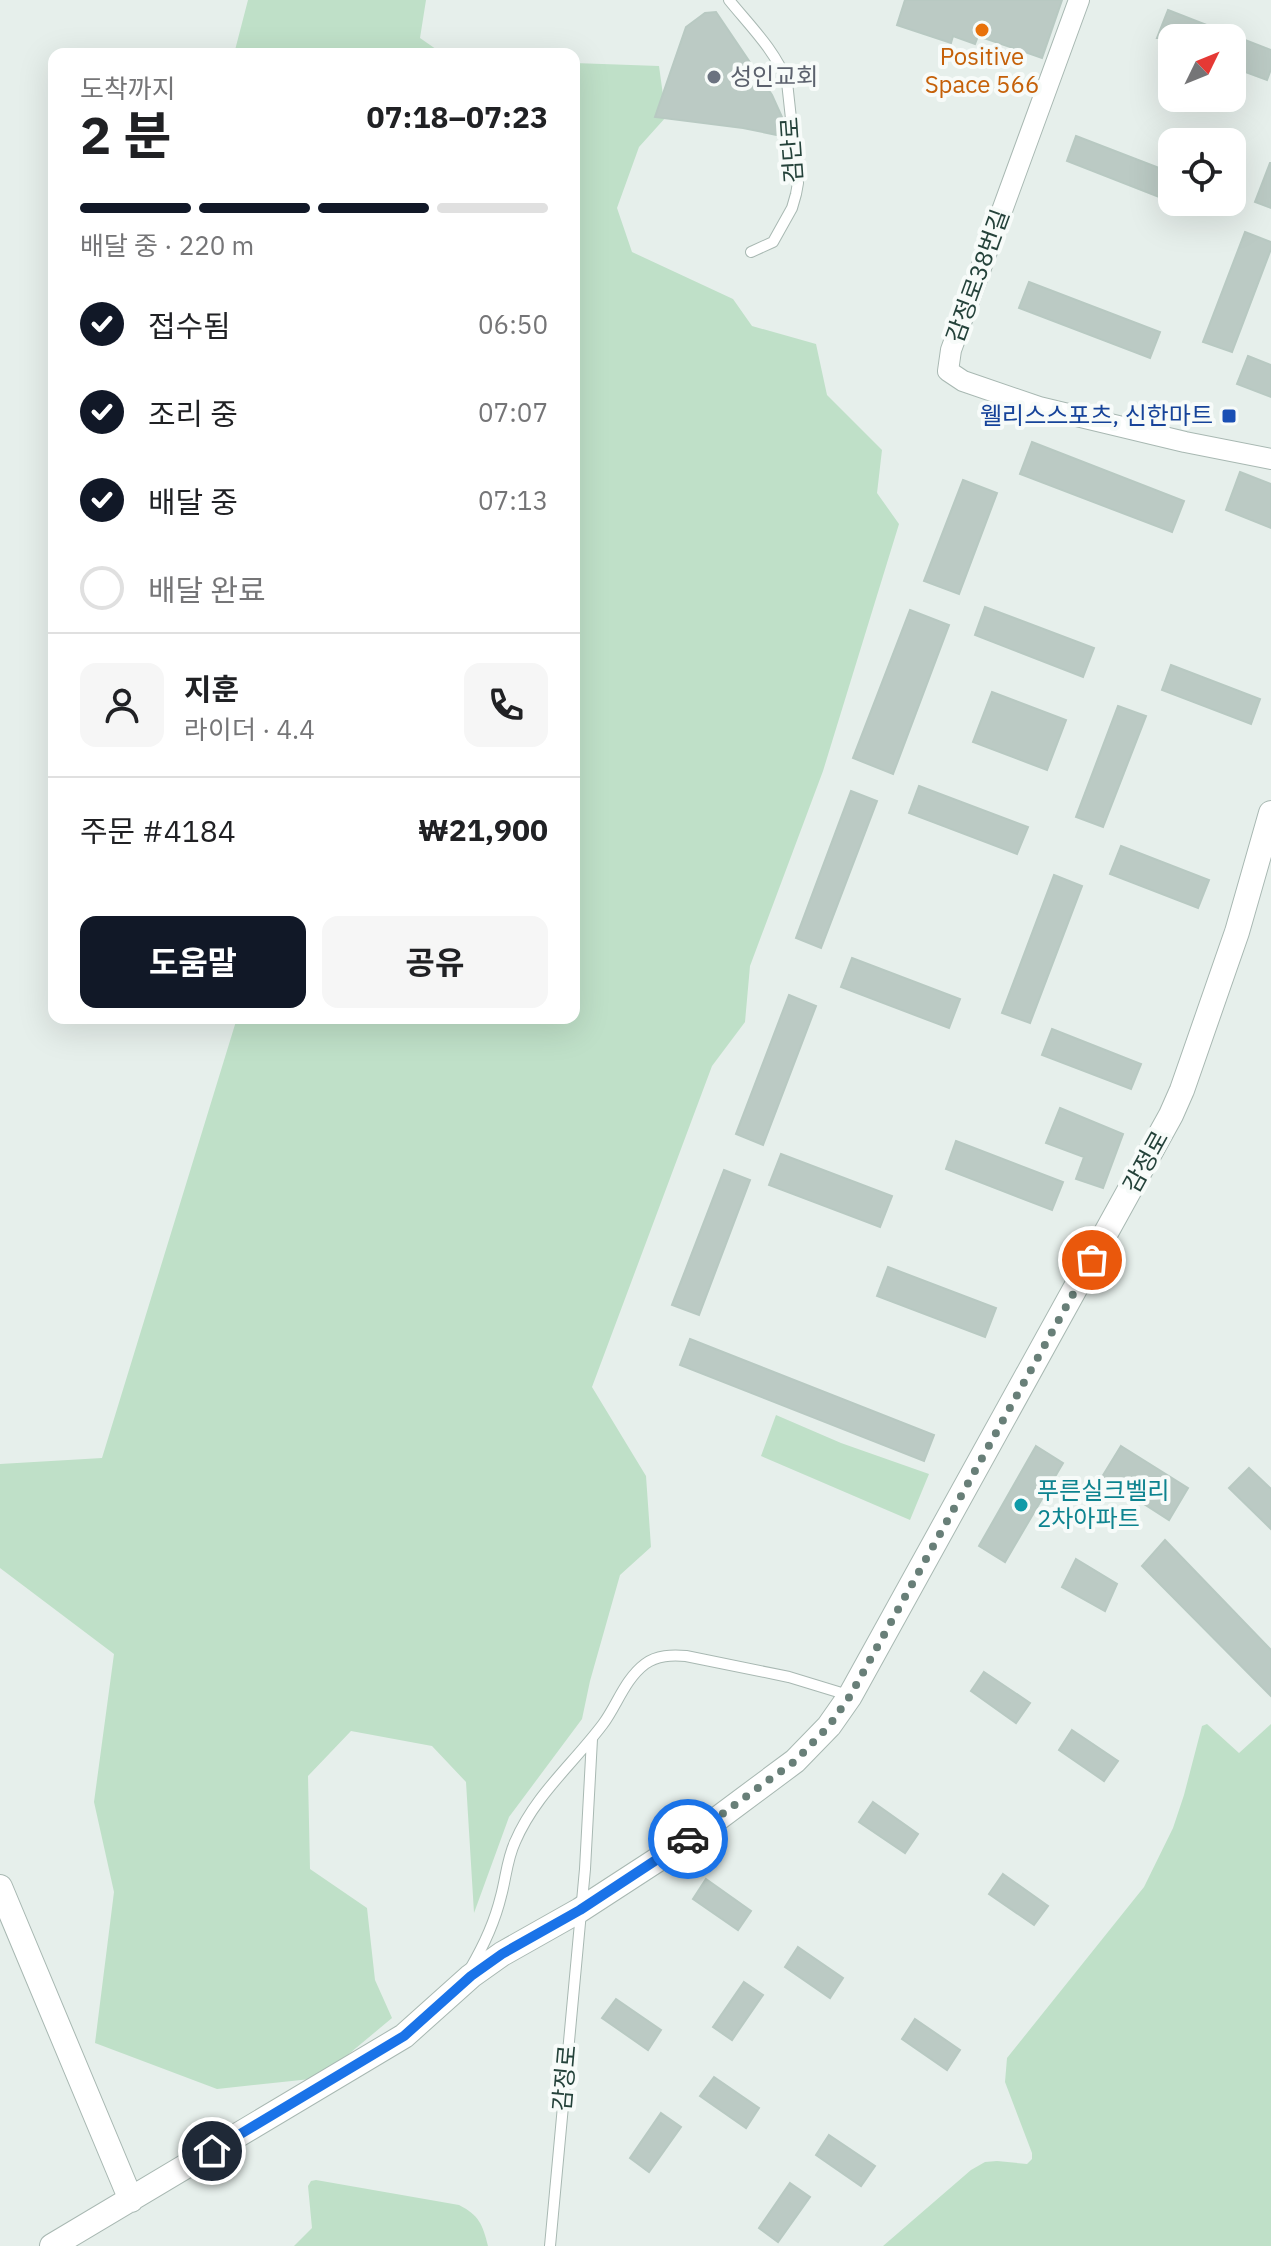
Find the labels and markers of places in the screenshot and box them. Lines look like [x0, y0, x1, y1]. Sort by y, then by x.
marker: Positive Space 566 [973, 21, 991, 39]
place label: Positive Space 566 [925, 40, 1039, 100]
place label: 성인교회 [730, 60, 818, 92]
marker: 성인교회 [705, 68, 723, 86]
place label: 웰리스스포츠, 신한마트 [980, 399, 1213, 431]
marker: 웰리스스포츠, 신한마트 [1220, 407, 1238, 425]
pin [1058, 1226, 1126, 1294]
place label: 푸른실크벨리 2차아파트 [1037, 1474, 1169, 1534]
marker: 푸른실크벨리 2차아파트 [1012, 1496, 1030, 1514]
pin [178, 2117, 246, 2185]

